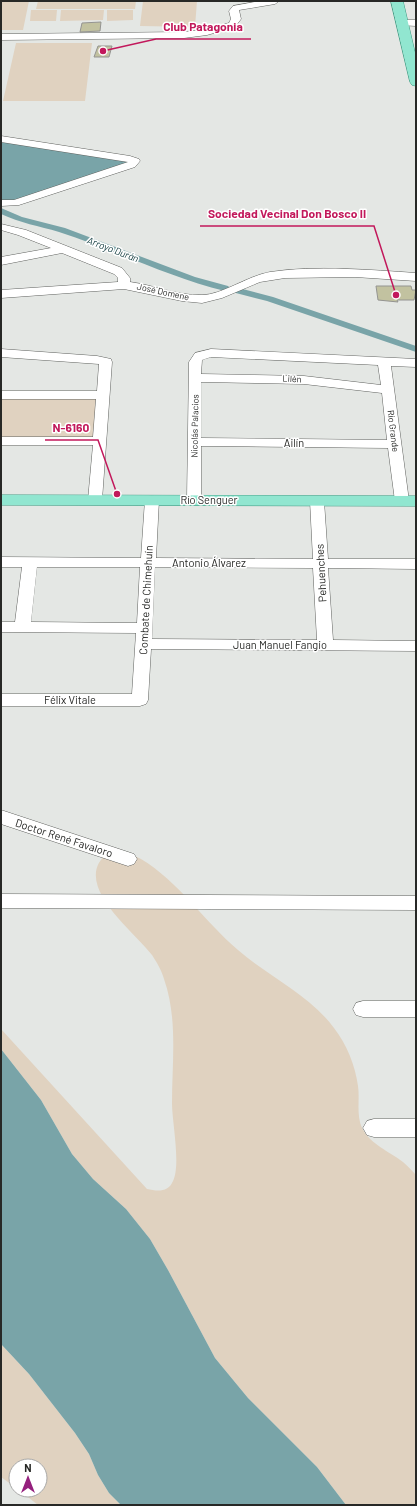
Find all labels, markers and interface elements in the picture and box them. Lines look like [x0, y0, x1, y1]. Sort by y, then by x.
callout: Club Patagonia [156, 15, 251, 39]
text: Club Patagonia [163, 19, 243, 33]
callout: Sociedad Vecinal Don Bosco II [200, 202, 374, 226]
text: Sociedad Vecinal Don Bosco II [208, 206, 366, 220]
water label: Arroyo Durán [86, 234, 140, 264]
street label: José Domene [136, 281, 190, 302]
street label: Lilén [282, 373, 302, 385]
street label: Nicolás Palacios [188, 394, 201, 458]
street label: Río Grande [385, 409, 402, 453]
callout: N-6160 [45, 416, 98, 440]
text: N-6160 [53, 420, 90, 434]
street label: Ailín [284, 436, 304, 449]
street label: Río Senguer [180, 493, 238, 506]
street label: Pehuenches [312, 544, 329, 602]
street label: Combate de Chimehuín [136, 545, 155, 655]
street label: Antonio Álvarez [172, 556, 246, 569]
street label: Juan Manuel Fangio [233, 638, 327, 651]
street label: Félix Vitale [44, 693, 96, 706]
street label: Doctor René Favaloro [14, 816, 115, 859]
north arrow [8, 1458, 48, 1498]
text: N [24, 1461, 32, 1474]

